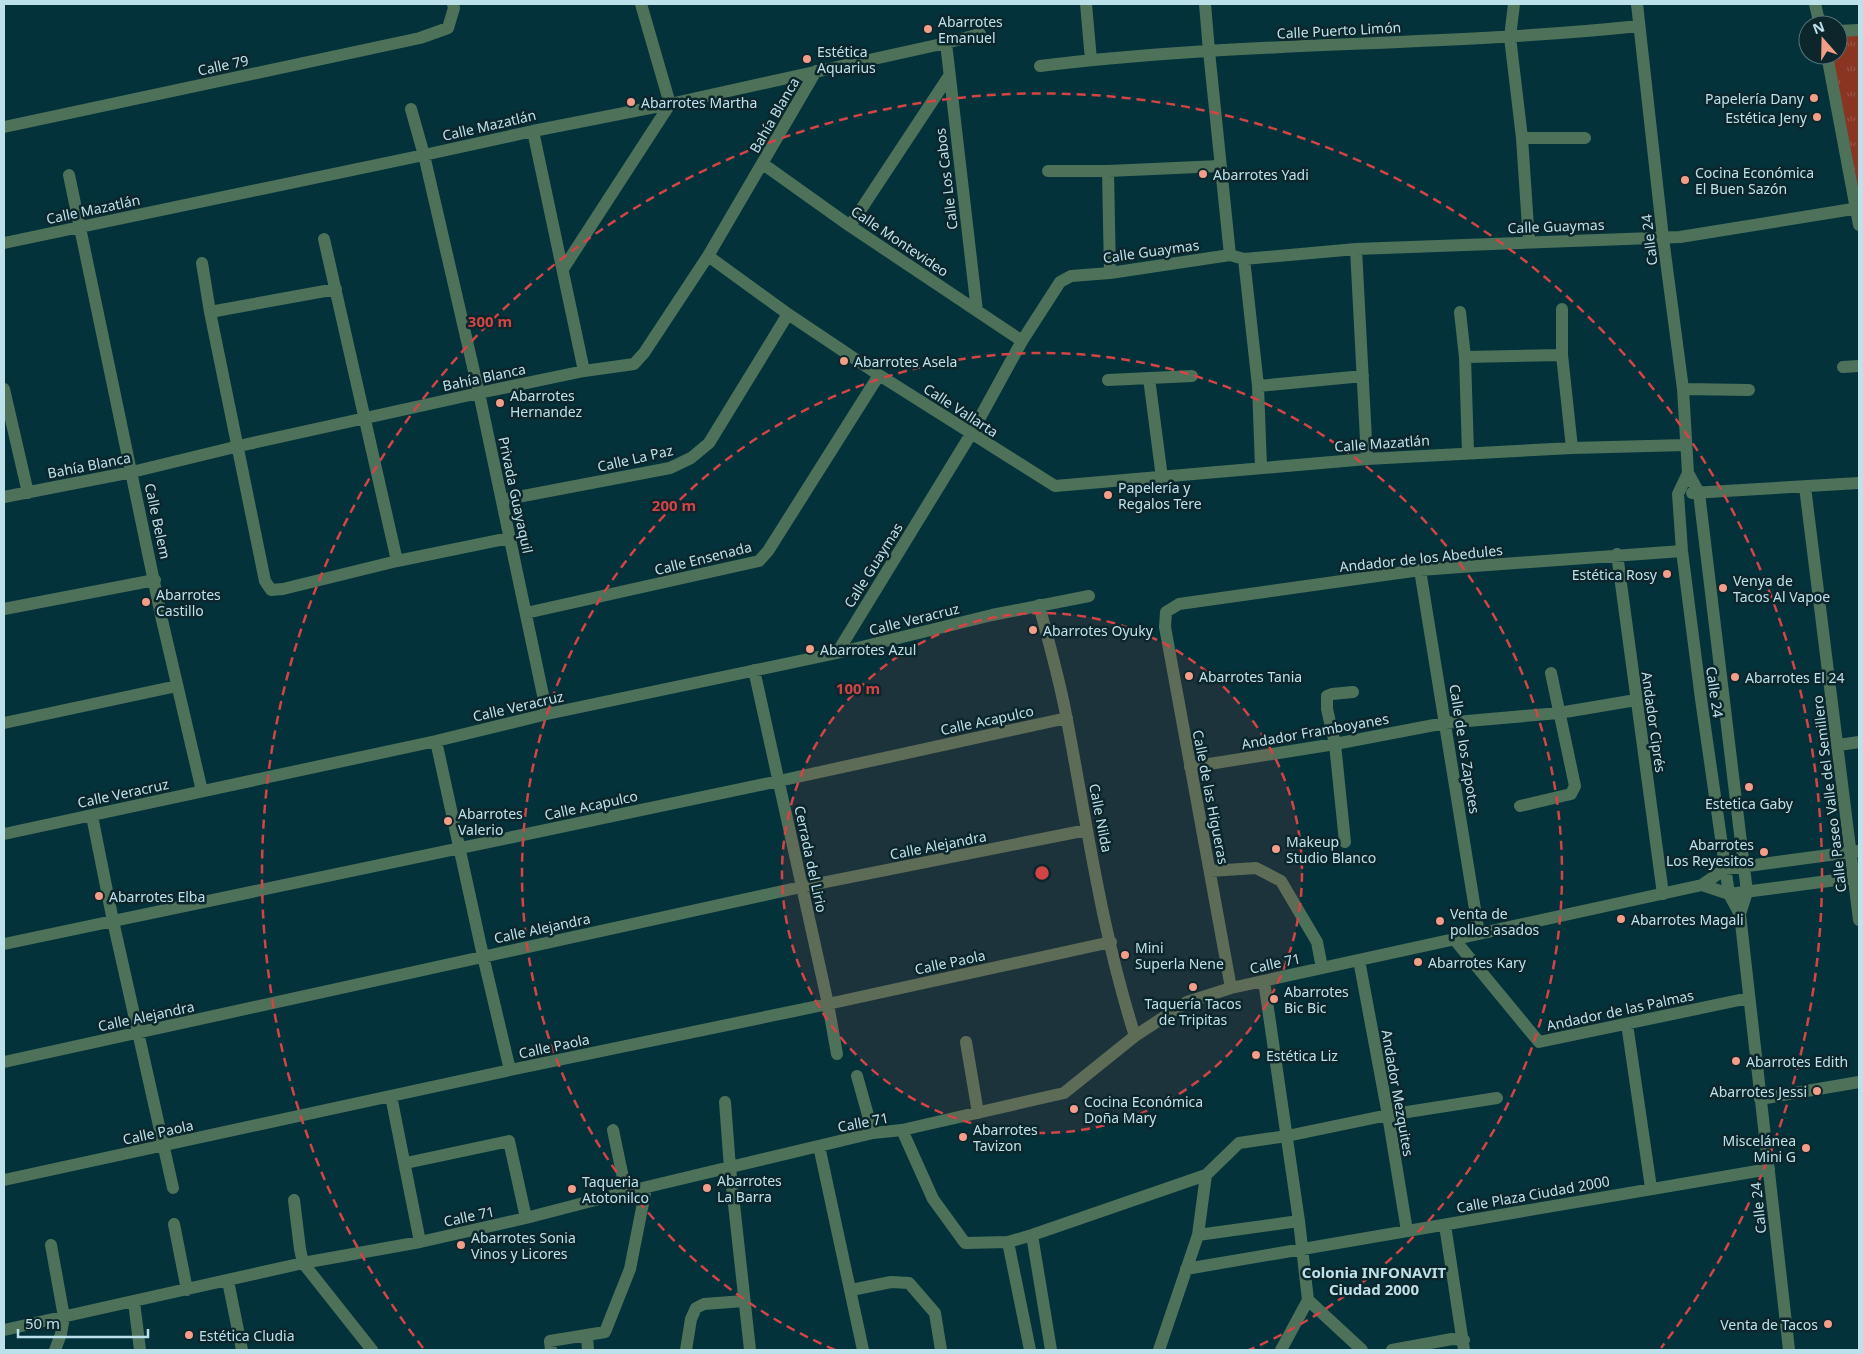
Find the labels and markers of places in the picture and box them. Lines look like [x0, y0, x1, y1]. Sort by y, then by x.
place label: Abarrotes Emanuel [938, 12, 1003, 47]
marker: Abarrotes Emanuel [922, 23, 934, 35]
place label: Estética Aquarius [817, 42, 876, 77]
marker: Estética Aquarius [801, 53, 813, 65]
place label: Papelería Dany [1705, 89, 1805, 108]
marker: Papelería Dany [1808, 92, 1820, 104]
place label: Abarrotes Martha [641, 93, 757, 112]
marker: Abarrotes Martha [625, 96, 637, 108]
place label: Estética Jeny [1725, 108, 1808, 127]
marker: Estética Jeny [1811, 111, 1823, 123]
place label: Cocina Económica El Buen Sazón [1695, 163, 1814, 198]
place label: Abarrotes Yadi [1213, 165, 1309, 184]
marker: Abarrotes Yadi [1197, 168, 1209, 180]
marker: Cocina Económica El Buen Sazón [1679, 174, 1691, 186]
place label: Abarrotes Asela [854, 352, 957, 371]
marker: Abarrotes Asela [838, 355, 850, 367]
place label: Abarrotes Hernandez [510, 386, 583, 421]
marker: Abarrotes Hernandez [494, 397, 506, 409]
place label: Papelería y Regalos Tere [1118, 478, 1202, 513]
marker: Papelería y Regalos Tere [1102, 489, 1114, 501]
place label: Estética Rosy [1572, 565, 1658, 584]
marker: Estética Rosy [1661, 568, 1673, 580]
place label: Venya de Tacos Al Vapoe [1733, 571, 1830, 606]
marker: Venya de Tacos Al Vapoe [1717, 582, 1729, 594]
place label: Abarrotes Castillo [156, 585, 221, 620]
marker: Abarrotes Castillo [140, 596, 152, 608]
place label: Abarrotes Oyuky [1043, 621, 1154, 640]
marker: Abarrotes Oyuky [1027, 624, 1039, 636]
place label: Abarrotes Azul [820, 640, 916, 659]
marker: Abarrotes Azul [804, 643, 816, 655]
place label: Abarrotes Tania [1199, 667, 1302, 686]
place label: Abarrotes El 24 [1745, 668, 1845, 687]
marker: Abarrotes Tania [1183, 670, 1195, 682]
marker: Abarrotes El 24 [1729, 671, 1741, 683]
marker: Estetica Gaby [1743, 781, 1755, 793]
place label: Estetica Gaby [1705, 794, 1794, 813]
place label: Abarrotes Valerio [458, 804, 523, 839]
marker: Abarrotes Valerio [442, 815, 454, 827]
place label: Makeup Studio Blanco [1286, 832, 1376, 867]
place label: Abarrotes Los Reyesitos [1666, 835, 1754, 870]
marker: Makeup Studio Blanco [1270, 843, 1282, 855]
marker: Abarrotes Los Reyesitos [1758, 846, 1770, 858]
centre of rings [1033, 864, 1051, 882]
place label: Abarrotes Elba [109, 887, 205, 906]
marker: Abarrotes Elba [93, 890, 105, 902]
place label: Venta de pollos asados [1450, 904, 1540, 939]
place label: Abarrotes Magali [1631, 910, 1744, 929]
marker: Abarrotes Magali [1615, 913, 1627, 925]
marker: Venta de pollos asados [1434, 915, 1446, 927]
place label: Mini Superla Nene [1135, 938, 1224, 973]
marker: Mini Superla Nene [1119, 949, 1131, 961]
place label: Abarrotes Kary [1428, 953, 1527, 972]
marker: Abarrotes Kary [1412, 956, 1424, 968]
marker: Taquería Tacos de Tripitas [1187, 981, 1199, 993]
place label: Abarrotes Bic Bic [1284, 982, 1349, 1017]
marker: Abarrotes Bic Bic [1268, 993, 1280, 1005]
place label: Taquería Tacos de Tripitas [1145, 994, 1242, 1029]
place label: Estética Liz [1266, 1046, 1338, 1065]
marker: Estética Liz [1250, 1049, 1262, 1061]
place label: Abarrotes Edith [1746, 1052, 1848, 1071]
marker: Abarrotes Edith [1730, 1055, 1742, 1067]
place label: Abarrotes Jessi [1710, 1082, 1807, 1101]
marker: Abarrotes Jessi [1811, 1085, 1823, 1097]
place label: Cocina Económica Doña Mary [1084, 1092, 1203, 1127]
marker: Cocina Económica Doña Mary [1068, 1103, 1080, 1115]
place label: Abarrotes Tavizon [973, 1120, 1038, 1155]
marker: Abarrotes Tavizon [957, 1131, 969, 1143]
place label: Miscelánea Mini G [1723, 1131, 1796, 1166]
marker: Miscelánea Mini G [1800, 1142, 1812, 1154]
place label: Abarrotes La Barra [717, 1171, 782, 1206]
place label: Taqueria Atotonilco [582, 1172, 649, 1207]
marker: Abarrotes La Barra [701, 1182, 713, 1194]
marker: Taqueria Atotonilco [566, 1183, 578, 1195]
place label: Abarrotes Sonia Vinos y Licores [471, 1228, 576, 1263]
marker: Abarrotes Sonia Vinos y Licores [455, 1239, 467, 1251]
place label: Venta de Tacos [1720, 1315, 1818, 1334]
marker: Venta de Tacos [1822, 1318, 1834, 1330]
place label: Estética Cludia [199, 1326, 295, 1345]
marker: Estética Cludia [183, 1329, 195, 1341]

